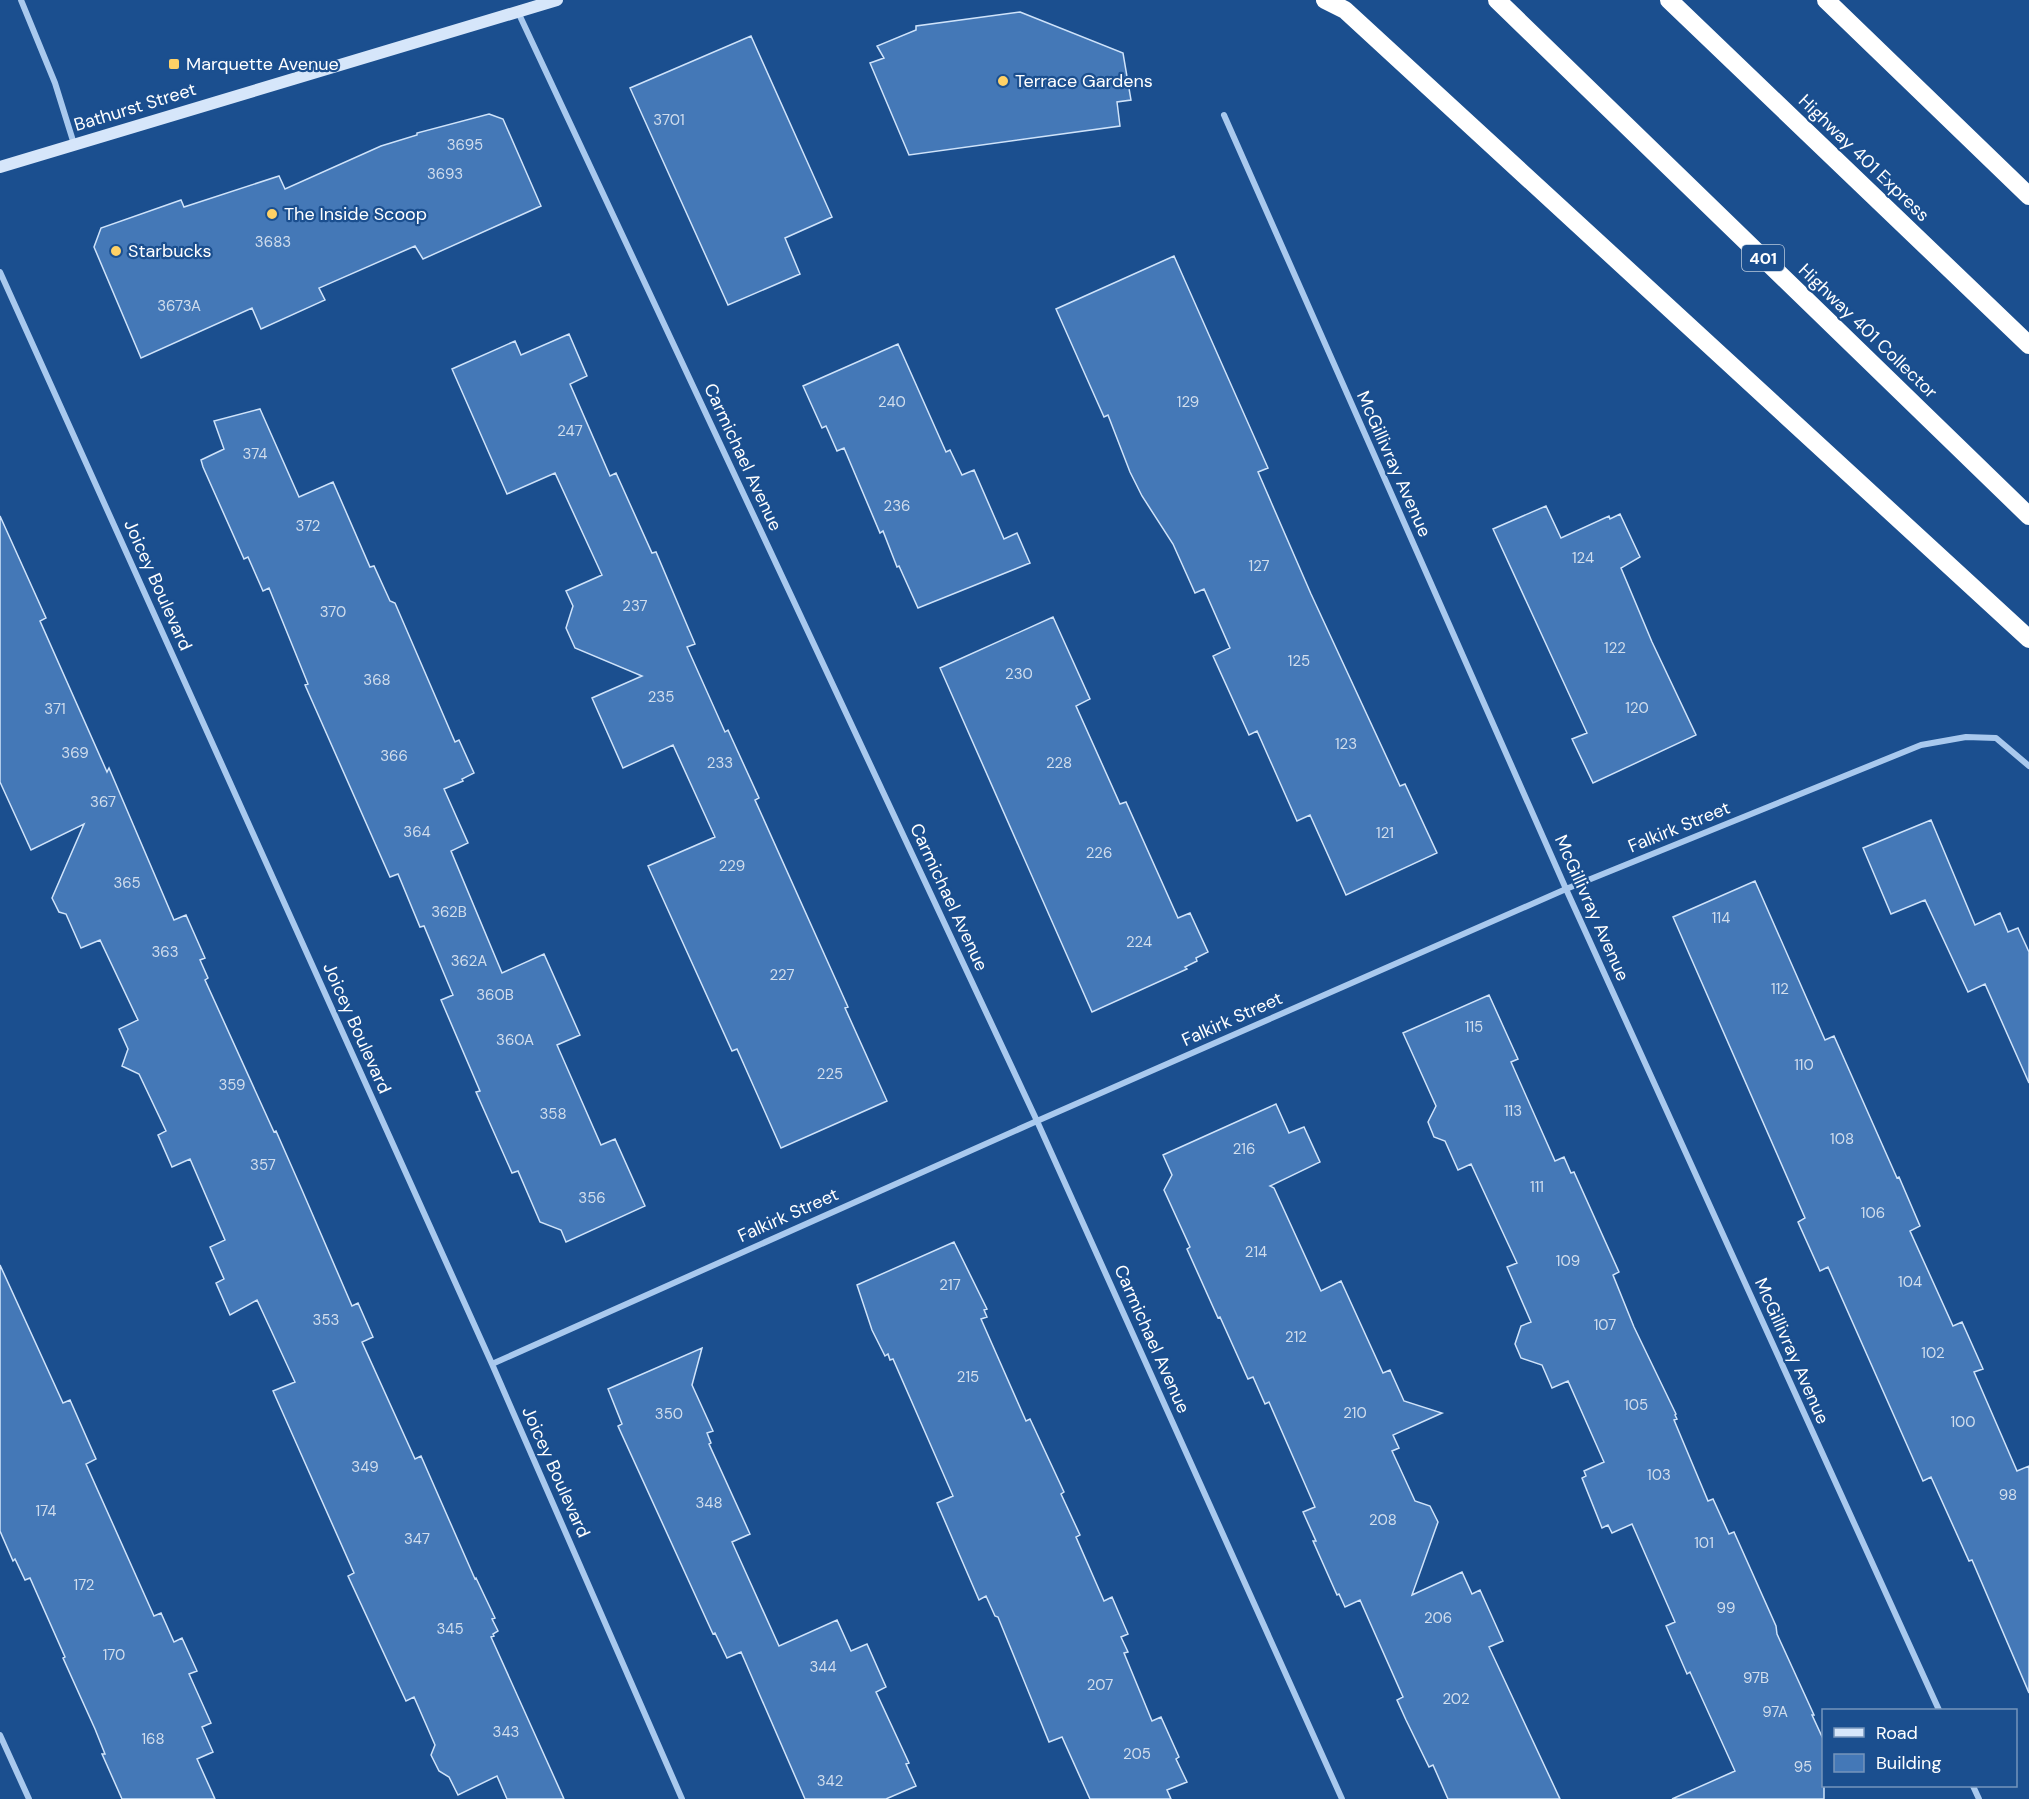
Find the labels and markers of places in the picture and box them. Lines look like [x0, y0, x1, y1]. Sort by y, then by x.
place label: Marquette Avenue [186, 52, 339, 76]
marker: Marquette Avenue [167, 57, 181, 71]
place label: Terrace Gardens [1015, 69, 1153, 93]
marker: Terrace Gardens [996, 74, 1010, 88]
place label: The Inside Scoop [284, 202, 427, 226]
marker: The Inside Scoop [265, 207, 279, 221]
place label: Starbucks [128, 239, 211, 263]
marker: Starbucks [109, 244, 123, 258]

